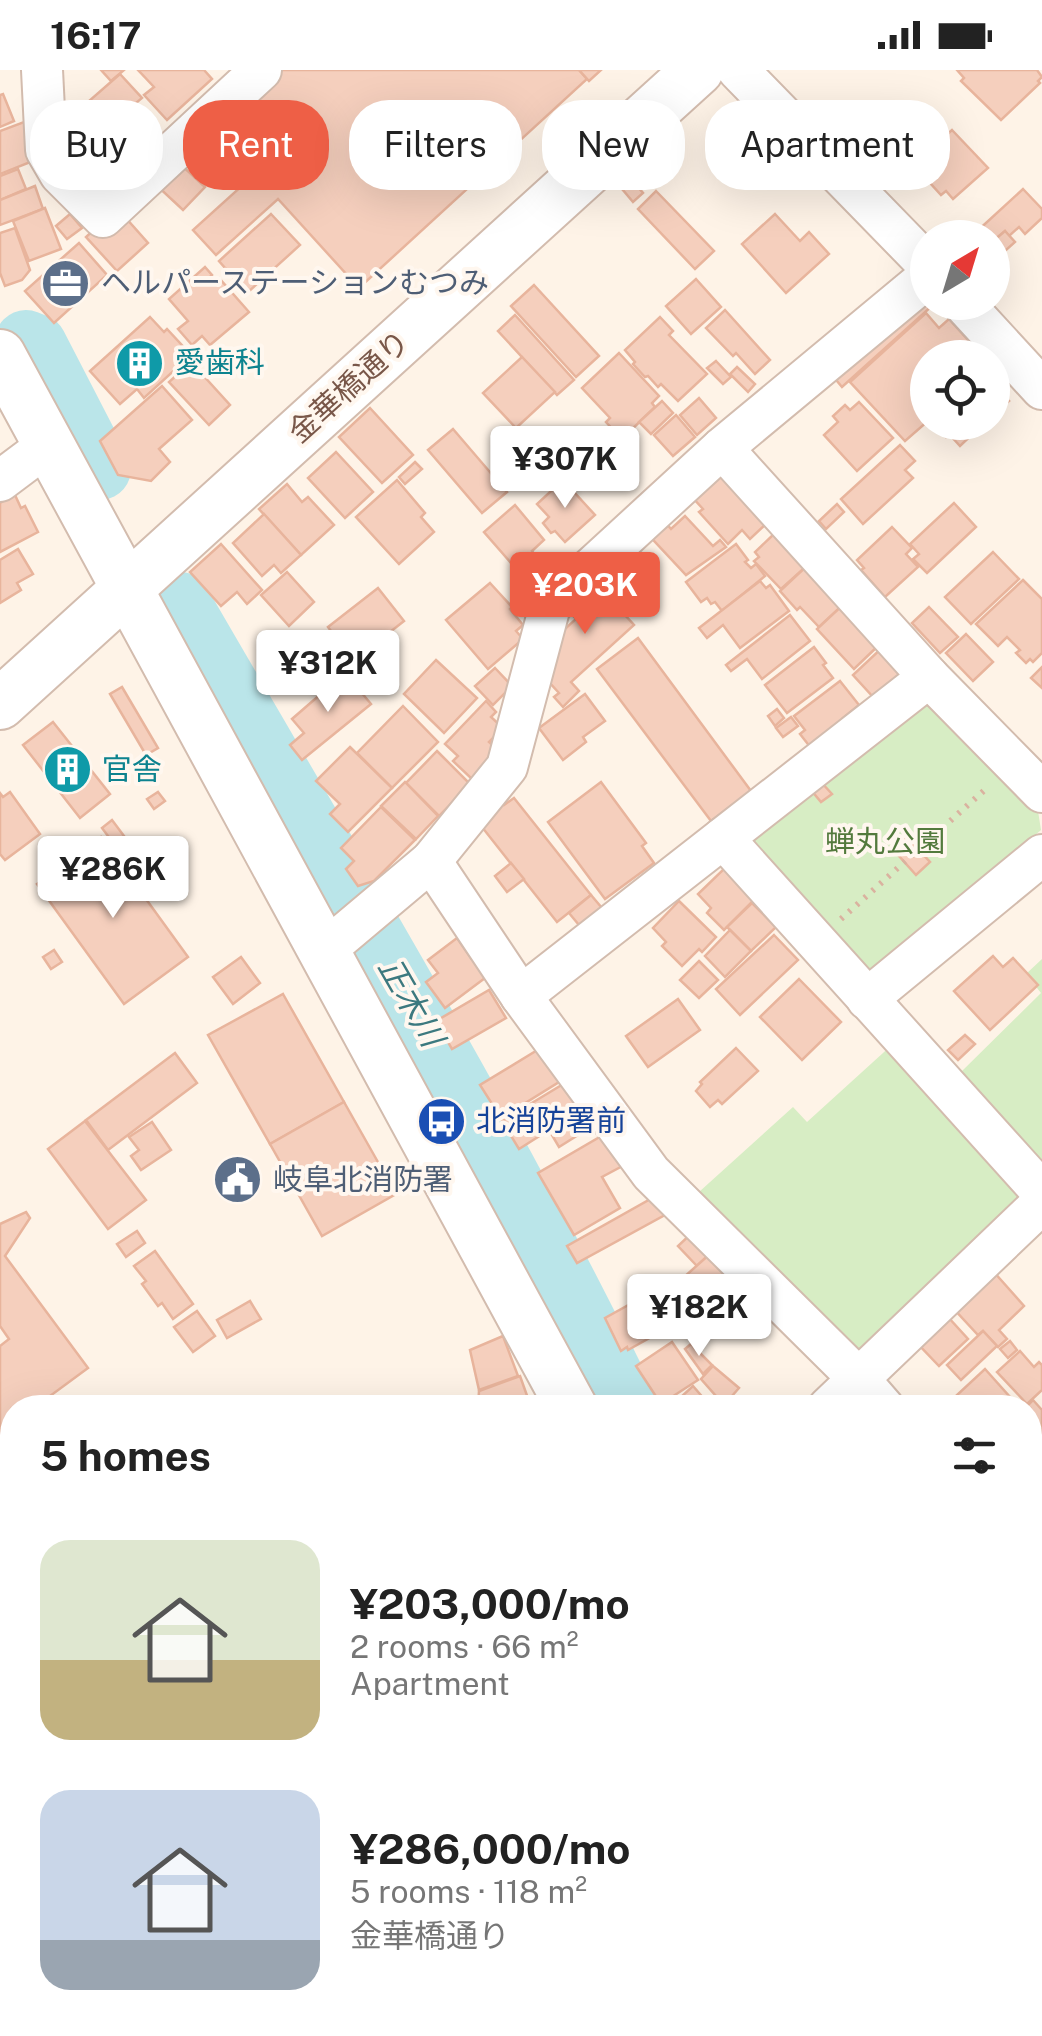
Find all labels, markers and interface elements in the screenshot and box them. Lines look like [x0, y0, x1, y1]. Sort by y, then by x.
text: 16:17 [50, 13, 142, 58]
chip: Buy [30, 100, 163, 190]
chip: Rent [183, 100, 329, 190]
chip: Filters [349, 100, 522, 190]
chip: New [542, 100, 685, 190]
chip: Apartment [705, 100, 950, 190]
north arrow [910, 220, 1010, 320]
map controls [910, 220, 1010, 440]
office icon: ヘルパーステーションむつみ [40, 257, 92, 309]
place label: ヘルパーステーションむつみ [101, 264, 489, 300]
street label: 金華橋通り [281, 323, 416, 450]
building icon: 愛歯科 [114, 337, 166, 389]
button: locate [910, 340, 1010, 440]
place label: 愛歯科 [175, 344, 265, 380]
pin: ¥307K [495, 426, 635, 511]
text: ¥307K [512, 440, 618, 477]
pin: ¥203K [515, 552, 655, 637]
text: ¥203K [532, 566, 638, 603]
pin: ¥312K [258, 630, 398, 715]
text: ¥312K [278, 644, 378, 681]
building icon: 官舎 [41, 744, 93, 796]
place label: 官舎 [102, 751, 162, 787]
park label: 蝉丸公園 [825, 823, 945, 859]
pin: ¥286K [43, 836, 183, 921]
text: ¥286K [60, 850, 166, 887]
water label: 正木川 [371, 951, 453, 1055]
bus stop icon: 北消防署前 [415, 1095, 467, 1147]
place label: 北消防署前 [476, 1102, 626, 1138]
public building icon: 岐阜北消防署 [212, 1154, 264, 1206]
place label: 岐阜北消防署 [273, 1161, 453, 1197]
pin: ¥182K [629, 1274, 769, 1359]
text: ¥182K [649, 1288, 749, 1325]
icon: filters [947, 1428, 1002, 1483]
text: 5 homes [40, 1431, 211, 1480]
text: ¥203,000/mo [350, 1579, 630, 1628]
icon: home [120, 1580, 240, 1700]
text: 2 rooms · 66 m² [350, 1628, 578, 1665]
text: Apartment [350, 1665, 510, 1702]
text: ¥286,000/mo [350, 1824, 631, 1873]
icon: home [120, 1830, 240, 1950]
text: 5 rooms · 118 m² [350, 1873, 587, 1910]
text: 金華橋通り [350, 1917, 510, 1954]

